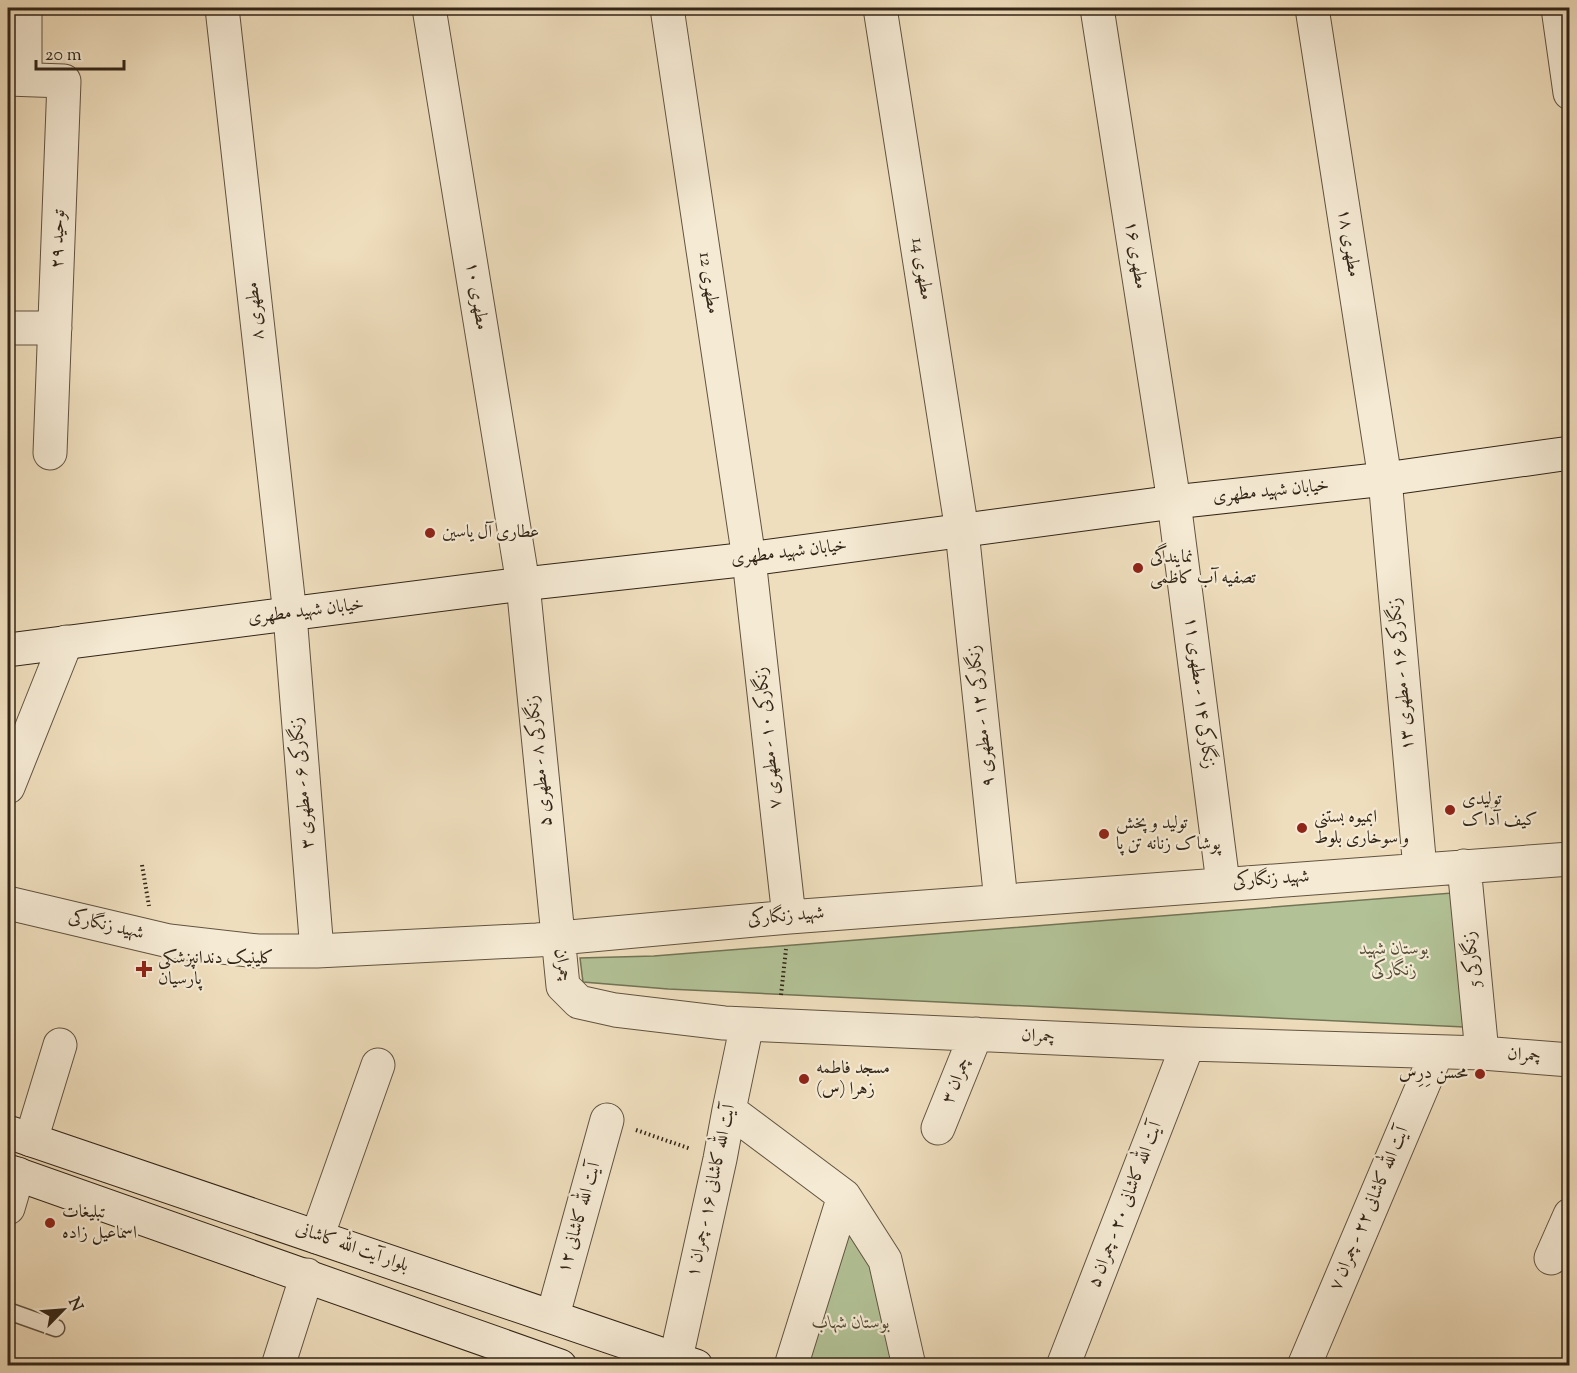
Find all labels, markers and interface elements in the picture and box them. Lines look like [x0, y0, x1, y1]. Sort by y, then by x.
scale bar [36, 33, 124, 71]
text: 20 m [45, 43, 82, 69]
street label: مطهری ۱۸ [1330, 207, 1366, 279]
street label: توحید ۲۹ [45, 208, 73, 269]
street label: مطهری ۱۶ [1117, 219, 1153, 291]
street label: مطهری 14 [903, 236, 939, 302]
street label: مطهری 12 [691, 250, 725, 316]
street label: مطهری ۱۰ [458, 260, 494, 332]
street label: مطهری ۸ [240, 281, 272, 341]
street label: خیابان شهید مطهری [1211, 473, 1331, 511]
place label: عطاری آل یاسین [442, 520, 539, 546]
marker: عطاری آل یاسین [423, 526, 437, 540]
street label: خیابان شهید مطهری [729, 533, 849, 573]
place label: نمایندگی تصفیه آب کاظمی [1150, 542, 1256, 592]
marker: نمایندگی تصفیه آب کاظمی [1131, 561, 1145, 575]
street label: خیابان شهید مطهری [246, 592, 366, 632]
street label: زنگارکی ۱۶ - مطهری ۱۳ [1381, 597, 1422, 752]
street label: زنگارکی ۱۴ - مطهری ۱۱ [1177, 615, 1222, 771]
street label: زنگارکی ۱۲ - مطهری ۹ [961, 644, 1002, 788]
street label: زنگارکی ۱۰ - مطهری ۷ [748, 666, 789, 810]
street label: زنگارکی ۸ - مطهری ۵ [519, 694, 560, 828]
street label: زنگارکی ۶ - مطهری ۳ [283, 716, 322, 850]
place label: تولیدی کیف آداک [1462, 787, 1538, 834]
marker: تولیدی کیف آداک [1443, 803, 1457, 817]
place label: ابمیوه بستنی و ‌سوخاری بلوط [1314, 805, 1409, 852]
place label: تولید و پخش پوشاک زنانه تن پا [1116, 811, 1222, 858]
marker: ابمیوه بستنی و ‌سوخاری بلوط [1295, 821, 1309, 835]
marker: تولید و پخش پوشاک زنانه تن پا [1097, 827, 1111, 841]
street label: شهید زنگارکی [1232, 863, 1310, 896]
street label: شهید زنگارکی [746, 900, 825, 933]
street label: شهید زنگارکی [66, 904, 147, 947]
street label: زنگارکی 5 [1456, 930, 1489, 989]
park label: بوستان شهید زنگارکی [1359, 937, 1429, 984]
place label: کلینیک دندانپزشکی پارسیان [158, 946, 274, 993]
street label: چمران [546, 946, 578, 984]
marker: کلینیک دندانپزشکی پارسیان [135, 960, 153, 978]
street label: چمران [1021, 1023, 1055, 1051]
street label: چمران [1506, 1042, 1542, 1070]
street label: چمران ۳ [936, 1054, 978, 1108]
place label: مسجد فاطمه زهرا (س) [816, 1056, 890, 1103]
place label: محسن دِرِس [1399, 1061, 1468, 1087]
marker: محسن دِرِس [1473, 1067, 1487, 1081]
marker: مسجد فاطمه زهرا (س) [797, 1072, 811, 1086]
street label: آیت الله کاشانی ۱۶ - چمران ۱ [678, 1100, 743, 1280]
street label: آیت الله کاشانی ۲۰ - چمران ۵ [1080, 1115, 1170, 1292]
street label: آیت الله کاشانی ۲۲ - چمران ۷ [1321, 1120, 1417, 1295]
street label: آیت الله کاشانی ۱۲ [549, 1157, 609, 1277]
place label: تبلیغات اسماعیل زاده [62, 1200, 137, 1247]
street label: بلوار آیت الله کاشانی [292, 1214, 413, 1280]
marker: تبلیغات اسماعیل زاده [43, 1216, 57, 1230]
north arrow [33, 1280, 93, 1340]
text: N [61, 1294, 88, 1316]
park label: بوستان شهاب [812, 1311, 890, 1337]

